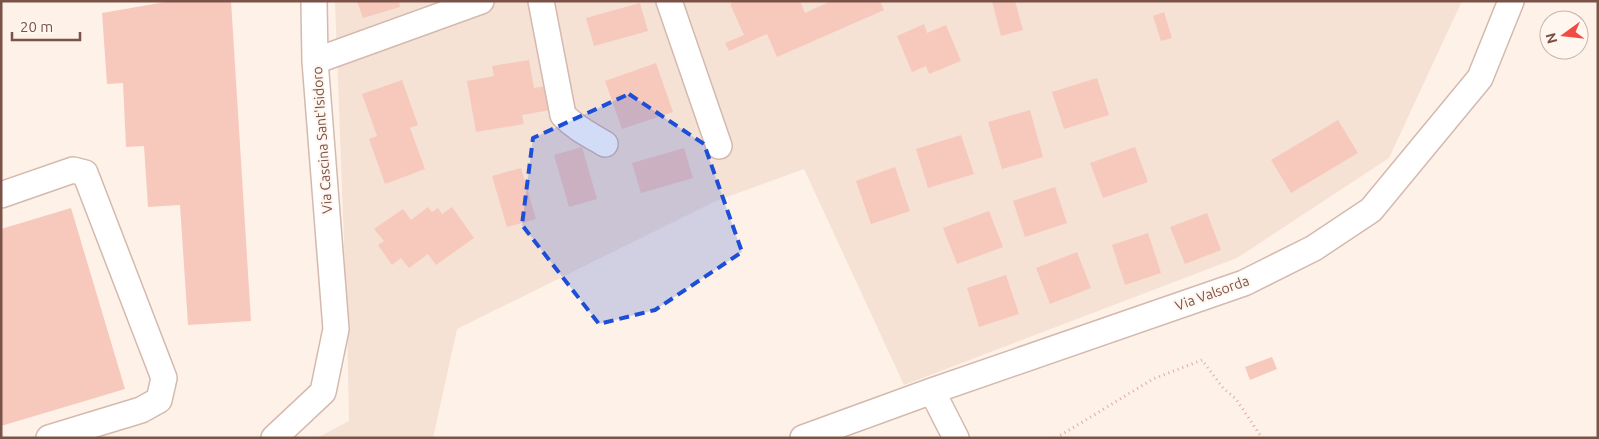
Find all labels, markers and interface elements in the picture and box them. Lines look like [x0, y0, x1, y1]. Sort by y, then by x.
scale bar [12, 10, 80, 42]
north arrow [1539, 10, 1589, 60]
text: 20 m [20, 18, 53, 35]
text: N [1542, 31, 1561, 45]
street label: Via Cascina Sant'Isidoro [309, 66, 335, 214]
street label: Via Valsorda [1173, 272, 1251, 314]

